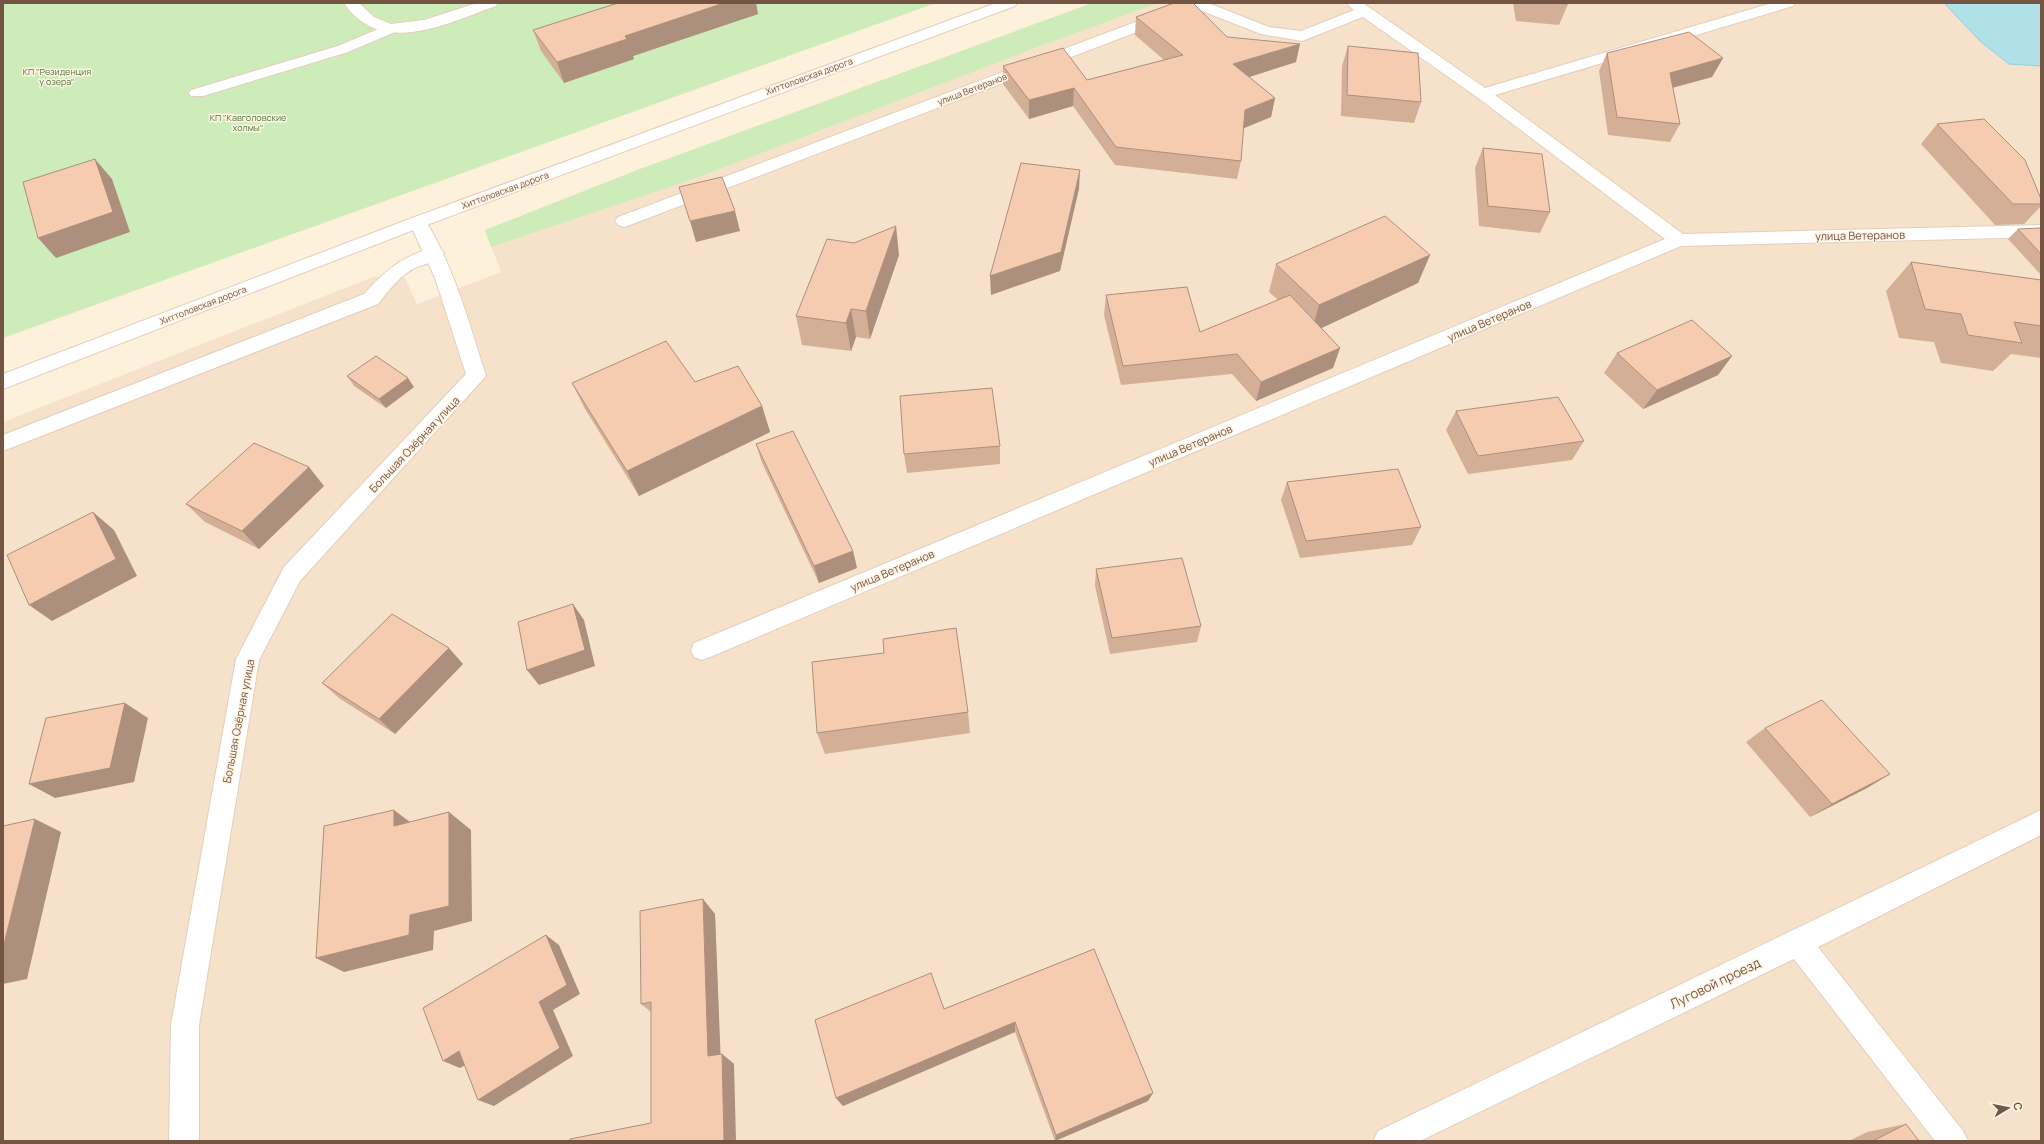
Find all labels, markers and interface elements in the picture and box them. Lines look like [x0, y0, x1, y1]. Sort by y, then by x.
street label: Хиттоловская дорога [764, 54, 854, 98]
park label: КП "Резиденция у озера" [23, 65, 91, 88]
street label: улица Ветеранов [935, 70, 1009, 108]
park label: КП "Кавголовские холмы" [210, 111, 286, 134]
street label: Хиттоловская дорога [460, 168, 550, 212]
street label: улица Ветеранов [1815, 227, 1905, 243]
street label: Хиттоловская дорога [158, 282, 248, 328]
street label: улица Ветеранов [1445, 295, 1533, 344]
street label: Большая Озёрная улица [365, 393, 463, 495]
street label: улица Ветеранов [1146, 420, 1234, 469]
street label: улица Ветеранов [848, 545, 936, 594]
street label: Большая Озёрная улица [219, 658, 257, 784]
street label: Луговой проезд [1667, 953, 1763, 1013]
north arrow [1988, 1088, 2028, 1128]
text: С [2010, 1101, 2026, 1111]

